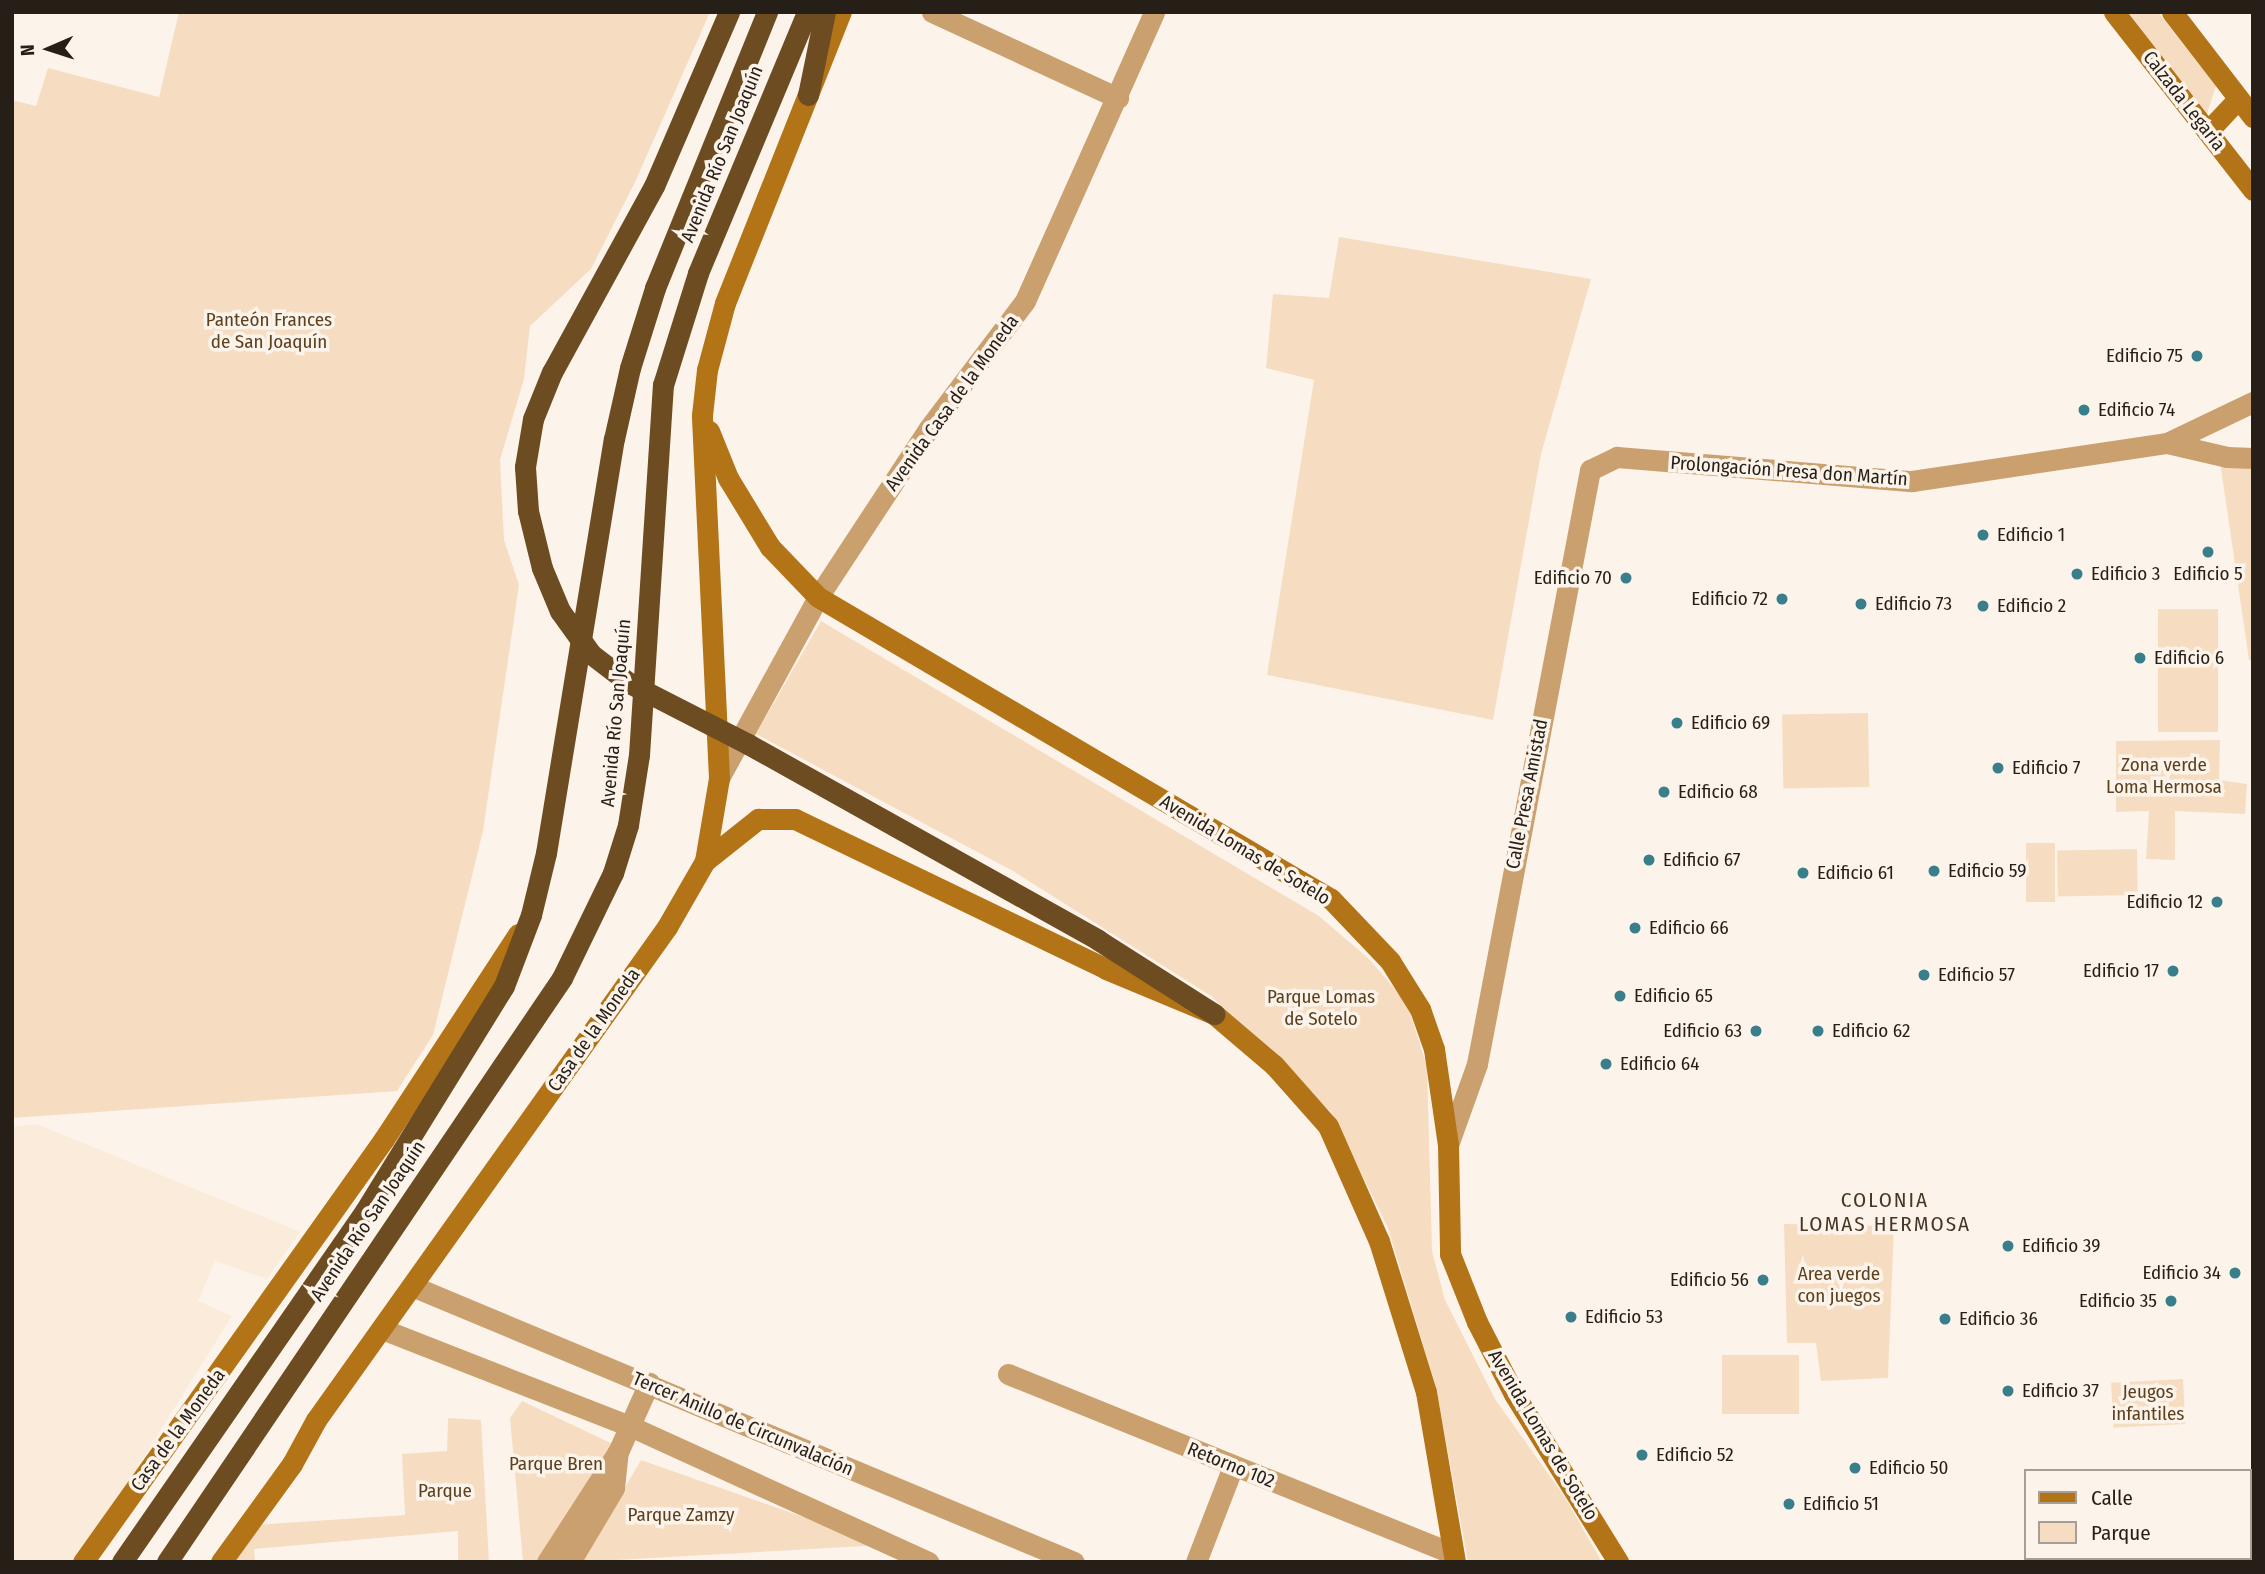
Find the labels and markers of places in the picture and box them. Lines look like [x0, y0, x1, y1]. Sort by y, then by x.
place label: Edificio 75 [2106, 345, 2183, 367]
marker: Edificio 75 [2189, 348, 2205, 364]
place label: Edificio 74 [2098, 399, 2175, 421]
marker: Edificio 74 [2076, 402, 2092, 418]
place label: Edificio 1 [1997, 524, 2065, 546]
marker: Edificio 1 [1975, 527, 1991, 543]
marker: Edificio 5 [2200, 544, 2216, 560]
place label: Edificio 3 [2091, 563, 2160, 585]
place label: Edificio 5 [2173, 563, 2243, 585]
marker: Edificio 3 [2069, 566, 2085, 582]
place label: Edificio 70 [1534, 567, 1612, 589]
marker: Edificio 70 [1618, 570, 1634, 586]
place label: Edificio 72 [1691, 588, 1768, 610]
marker: Edificio 72 [1774, 591, 1790, 607]
place label: Edificio 73 [1875, 593, 1952, 615]
place label: Edificio 2 [1997, 595, 2066, 617]
marker: Edificio 73 [1853, 596, 1869, 612]
marker: Edificio 2 [1975, 598, 1991, 614]
place label: Edificio 6 [2154, 647, 2224, 669]
marker: Edificio 6 [2132, 650, 2148, 666]
place label: Edificio 69 [1691, 712, 1770, 734]
marker: Edificio 69 [1669, 715, 1685, 731]
place label: Edificio 7 [2012, 757, 2081, 779]
marker: Edificio 7 [1990, 760, 2006, 776]
place label: Edificio 68 [1678, 781, 1758, 803]
marker: Edificio 68 [1656, 784, 1672, 800]
place label: Edificio 67 [1663, 849, 1741, 871]
marker: Edificio 67 [1641, 852, 1657, 868]
place label: Edificio 59 [1948, 860, 2026, 882]
place label: Edificio 61 [1817, 862, 1894, 884]
marker: Edificio 59 [1926, 863, 1942, 879]
marker: Edificio 61 [1795, 865, 1811, 881]
place label: Edificio 12 [2126, 891, 2203, 913]
marker: Edificio 12 [2209, 894, 2225, 910]
place label: Edificio 66 [1649, 917, 1729, 939]
marker: Edificio 66 [1627, 920, 1643, 936]
place label: Edificio 17 [2083, 960, 2159, 982]
marker: Edificio 17 [2165, 963, 2181, 979]
place label: Edificio 57 [1938, 964, 2015, 986]
marker: Edificio 57 [1916, 967, 1932, 983]
place label: Edificio 65 [1634, 985, 1713, 1007]
marker: Edificio 65 [1612, 988, 1628, 1004]
place label: Edificio 63 [1663, 1020, 1742, 1042]
place label: Edificio 62 [1832, 1020, 1910, 1042]
marker: Edificio 63 [1748, 1023, 1764, 1039]
marker: Edificio 62 [1810, 1023, 1826, 1039]
place label: Edificio 64 [1620, 1053, 1699, 1075]
marker: Edificio 64 [1598, 1056, 1614, 1072]
place label: Edificio 39 [2022, 1235, 2100, 1257]
marker: Edificio 39 [2000, 1238, 2016, 1254]
place label: Edificio 34 [2143, 1262, 2221, 1284]
marker: Edificio 34 [2227, 1265, 2243, 1281]
place label: Edificio 56 [1670, 1269, 1749, 1291]
marker: Edificio 56 [1755, 1272, 1771, 1288]
place label: Edificio 35 [2079, 1290, 2157, 1312]
marker: Edificio 35 [2163, 1293, 2179, 1309]
place label: Edificio 53 [1585, 1306, 1663, 1328]
place label: Edificio 36 [1959, 1308, 2038, 1330]
marker: Edificio 53 [1563, 1309, 1579, 1325]
marker: Edificio 36 [1937, 1311, 1953, 1327]
place label: Edificio 37 [2022, 1380, 2099, 1402]
marker: Edificio 37 [2000, 1383, 2016, 1399]
place label: Edificio 52 [1656, 1444, 1734, 1466]
marker: Edificio 52 [1634, 1447, 1650, 1463]
place label: Edificio 50 [1869, 1457, 1948, 1479]
marker: Edificio 50 [1847, 1460, 1863, 1476]
place label: Edificio 51 [1803, 1493, 1879, 1515]
marker: Edificio 51 [1781, 1496, 1797, 1512]

